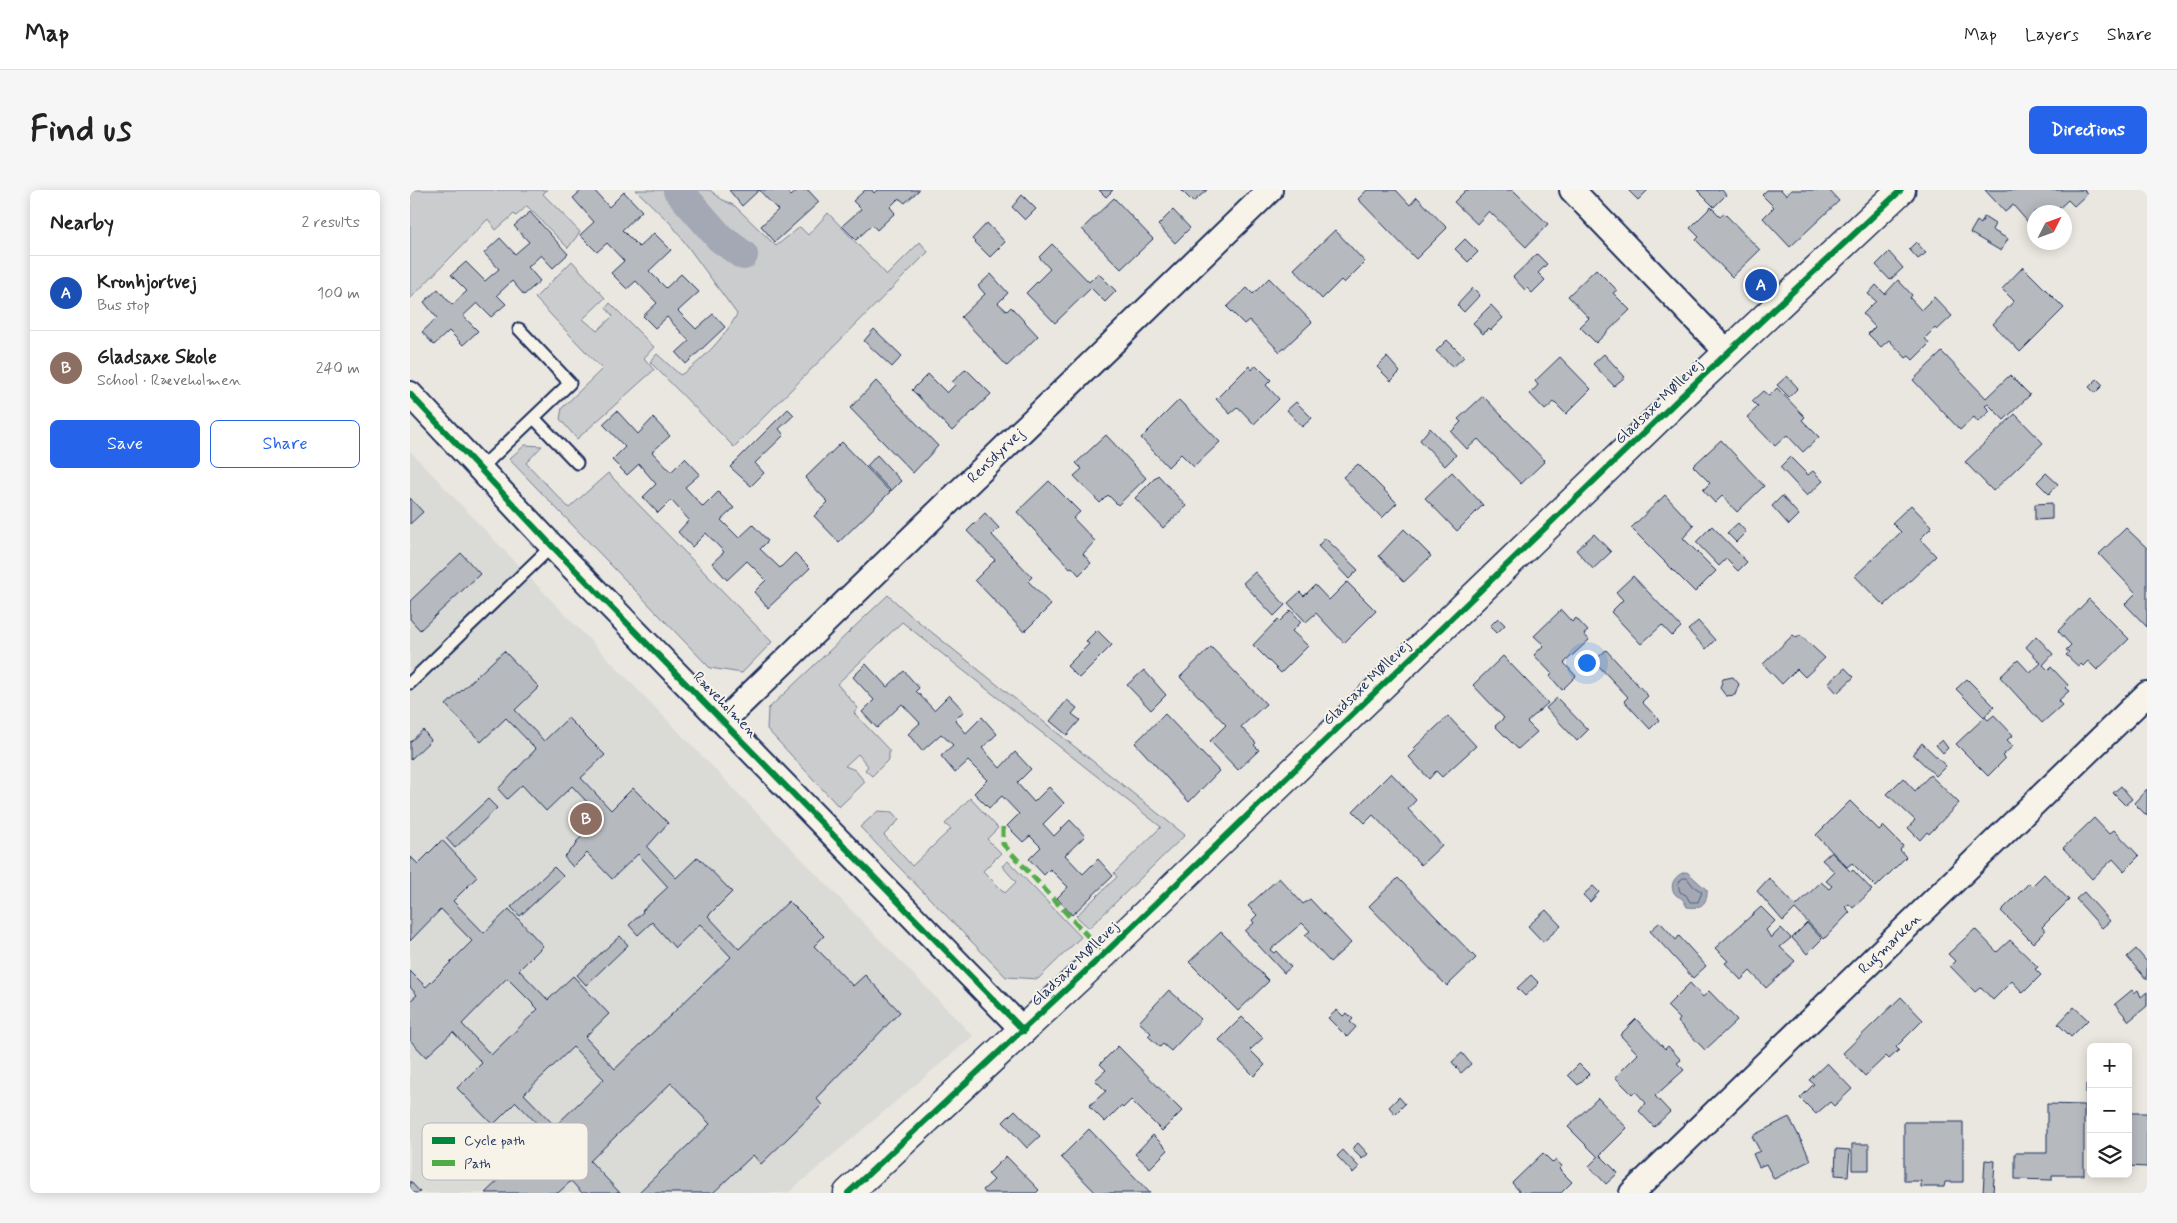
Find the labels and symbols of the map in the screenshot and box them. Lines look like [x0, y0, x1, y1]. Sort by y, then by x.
north arrow [2027, 205, 2072, 250]
pin: A [1745, 266, 1777, 304]
street label: Gladsaxe Møllevej [1611, 355, 1707, 449]
street label: Rensdyrvej [963, 424, 1029, 488]
street label: Gladsaxe Møllevej [1319, 636, 1415, 730]
your location [1574, 650, 1600, 676]
street label: Ræveholmen [688, 667, 762, 743]
pin: B [570, 800, 602, 838]
street label: Rugmarken [1854, 909, 1926, 980]
street label: Gladsaxe Møllevej [1027, 917, 1123, 1011]
legend [422, 1123, 588, 1180]
text: Cycle path [464, 1132, 525, 1150]
text: Path [464, 1155, 491, 1173]

